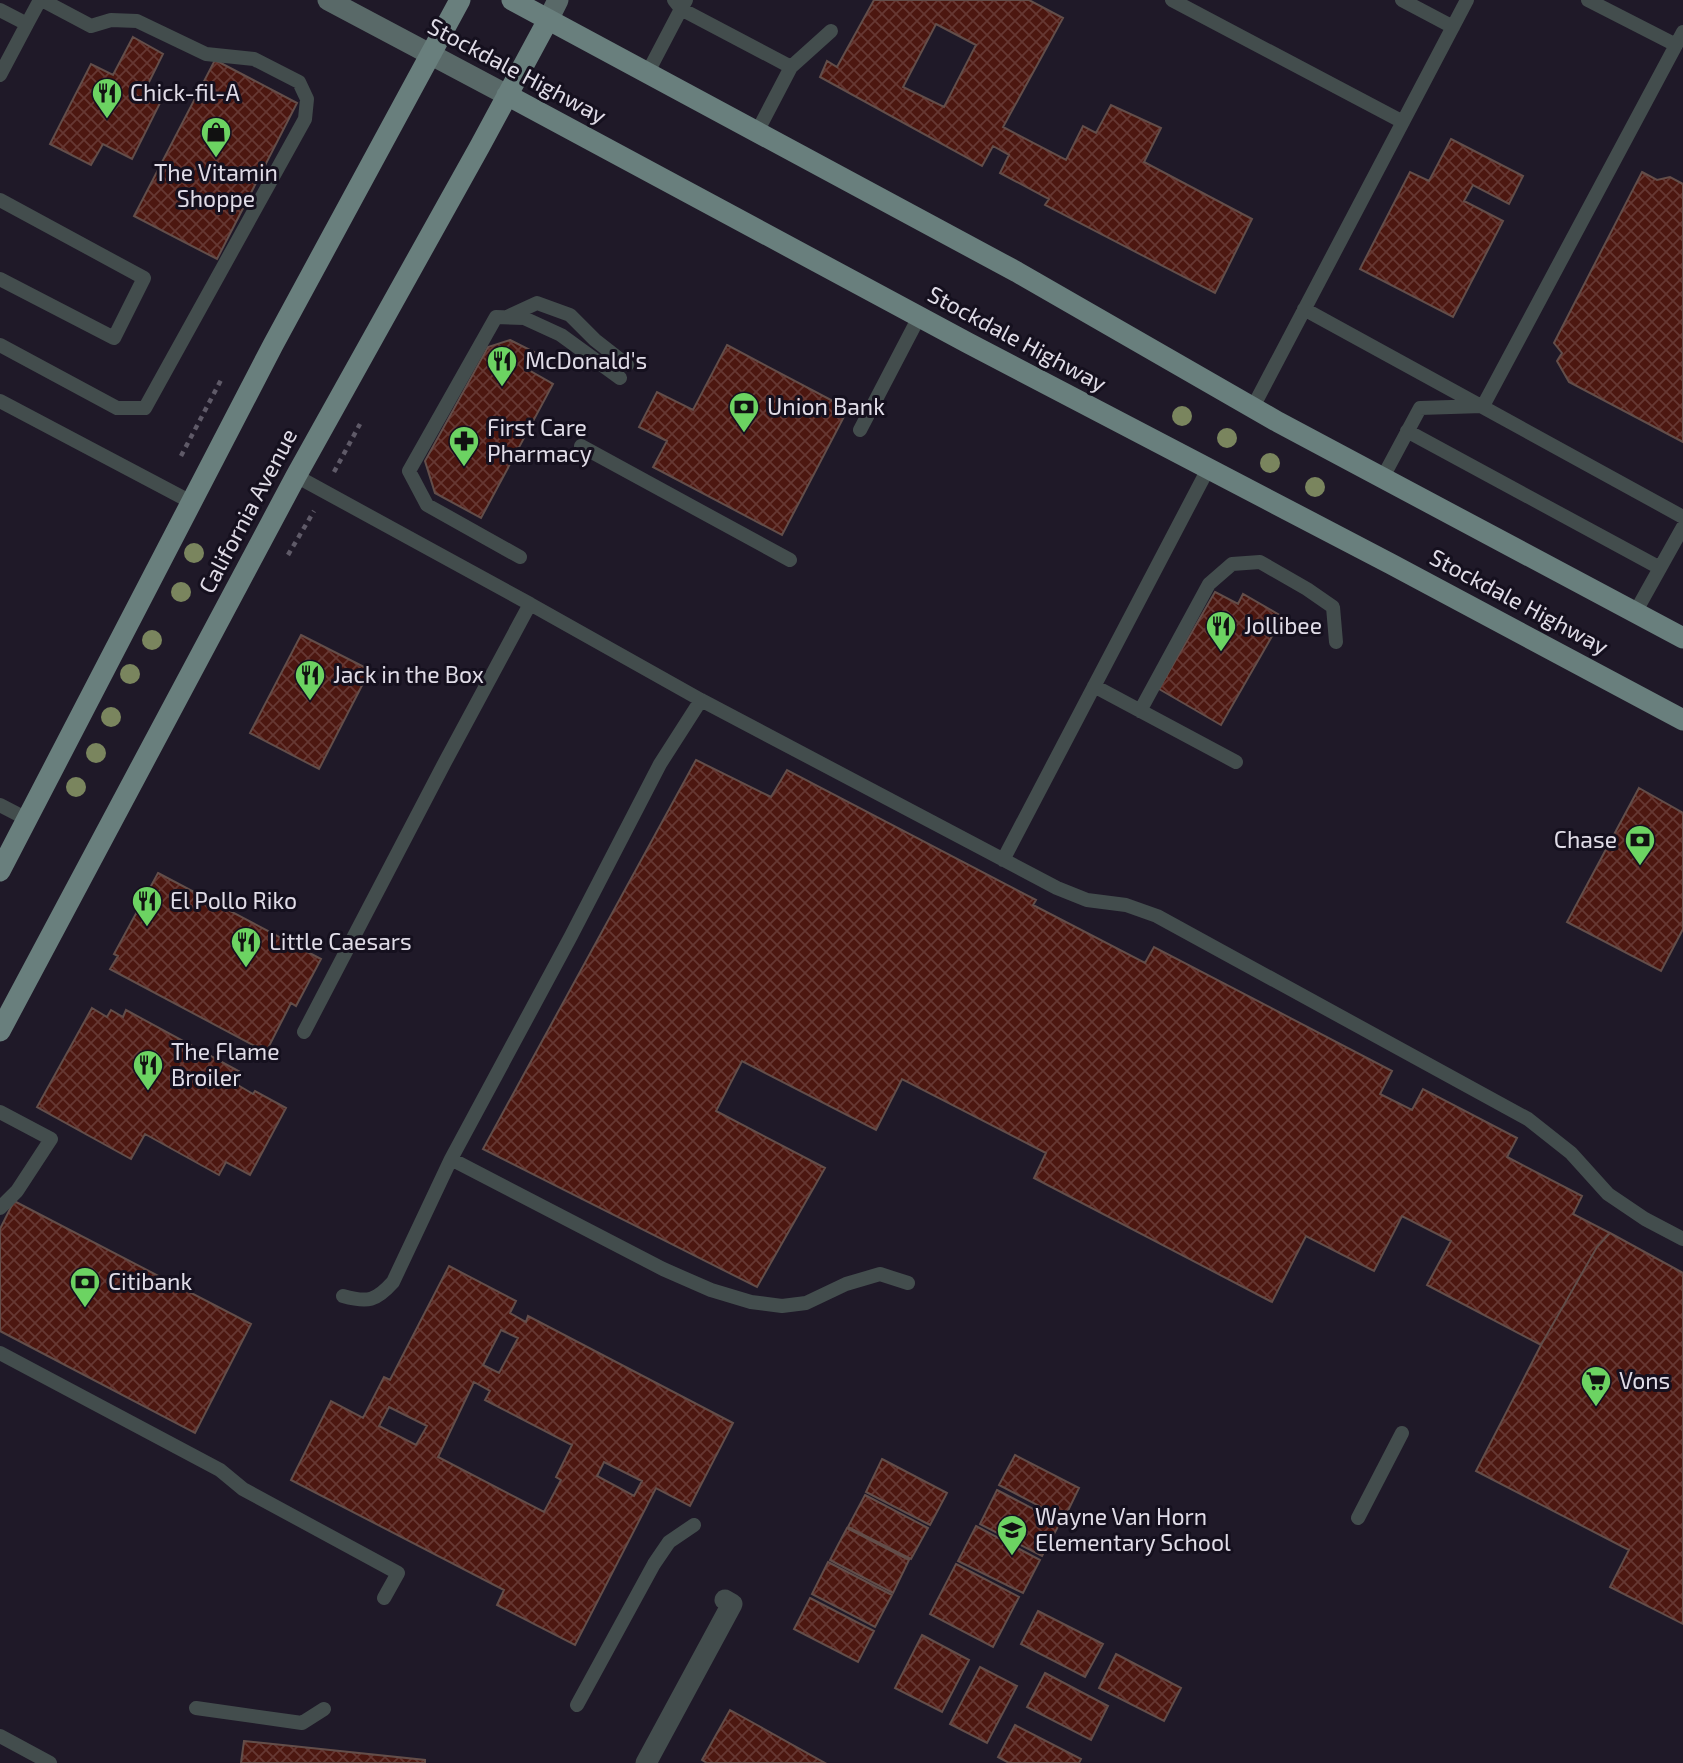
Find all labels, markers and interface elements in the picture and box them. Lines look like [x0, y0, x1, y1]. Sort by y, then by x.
street label: Stockdale Highway [423, 11, 612, 129]
restaurant icon: Chick-fil-A [90, 76, 124, 120]
place label: Chick-fil-A [130, 78, 240, 106]
shop icon: The Vitamin Shoppe [199, 115, 233, 159]
place label: The Vitamin Shoppe [154, 158, 278, 212]
street label: Stockdale Highway [923, 279, 1112, 397]
restaurant icon: McDonald's [485, 344, 519, 388]
place label: McDonald's [525, 346, 647, 374]
bank icon: Union Bank [727, 390, 761, 434]
place label: Union Bank [767, 392, 885, 420]
place label: First Care Pharmacy [487, 413, 592, 467]
street label: California Avenue [192, 423, 302, 598]
pharmacy icon: First Care Pharmacy [447, 424, 481, 468]
street label: Stockdale Highway [1425, 542, 1614, 660]
restaurant icon: Jollibee [1204, 609, 1238, 653]
place label: Jollibee [1244, 611, 1322, 639]
restaurant icon: Jack in the Box [293, 658, 327, 702]
place label: Jack in the Box [333, 660, 484, 688]
bank icon: Chase [1623, 823, 1657, 867]
place label: Chase [1554, 825, 1617, 853]
restaurant icon: El Pollo Riko [130, 884, 164, 928]
place label: El Pollo Riko [170, 886, 297, 914]
restaurant icon: Little Caesars [229, 925, 263, 969]
place label: Little Caesars [269, 927, 412, 955]
place label: The Flame Broiler [171, 1037, 280, 1091]
restaurant icon: The Flame Broiler [131, 1048, 165, 1092]
bank icon: Citibank [68, 1265, 102, 1309]
place label: Citibank [108, 1267, 192, 1295]
supermarket icon: Vons [1579, 1364, 1613, 1408]
place label: Vons [1619, 1366, 1670, 1394]
place label: Wayne Van Horn Elementary School [1035, 1502, 1231, 1556]
school or university icon: Wayne Van Horn Elementary School [995, 1513, 1029, 1557]

